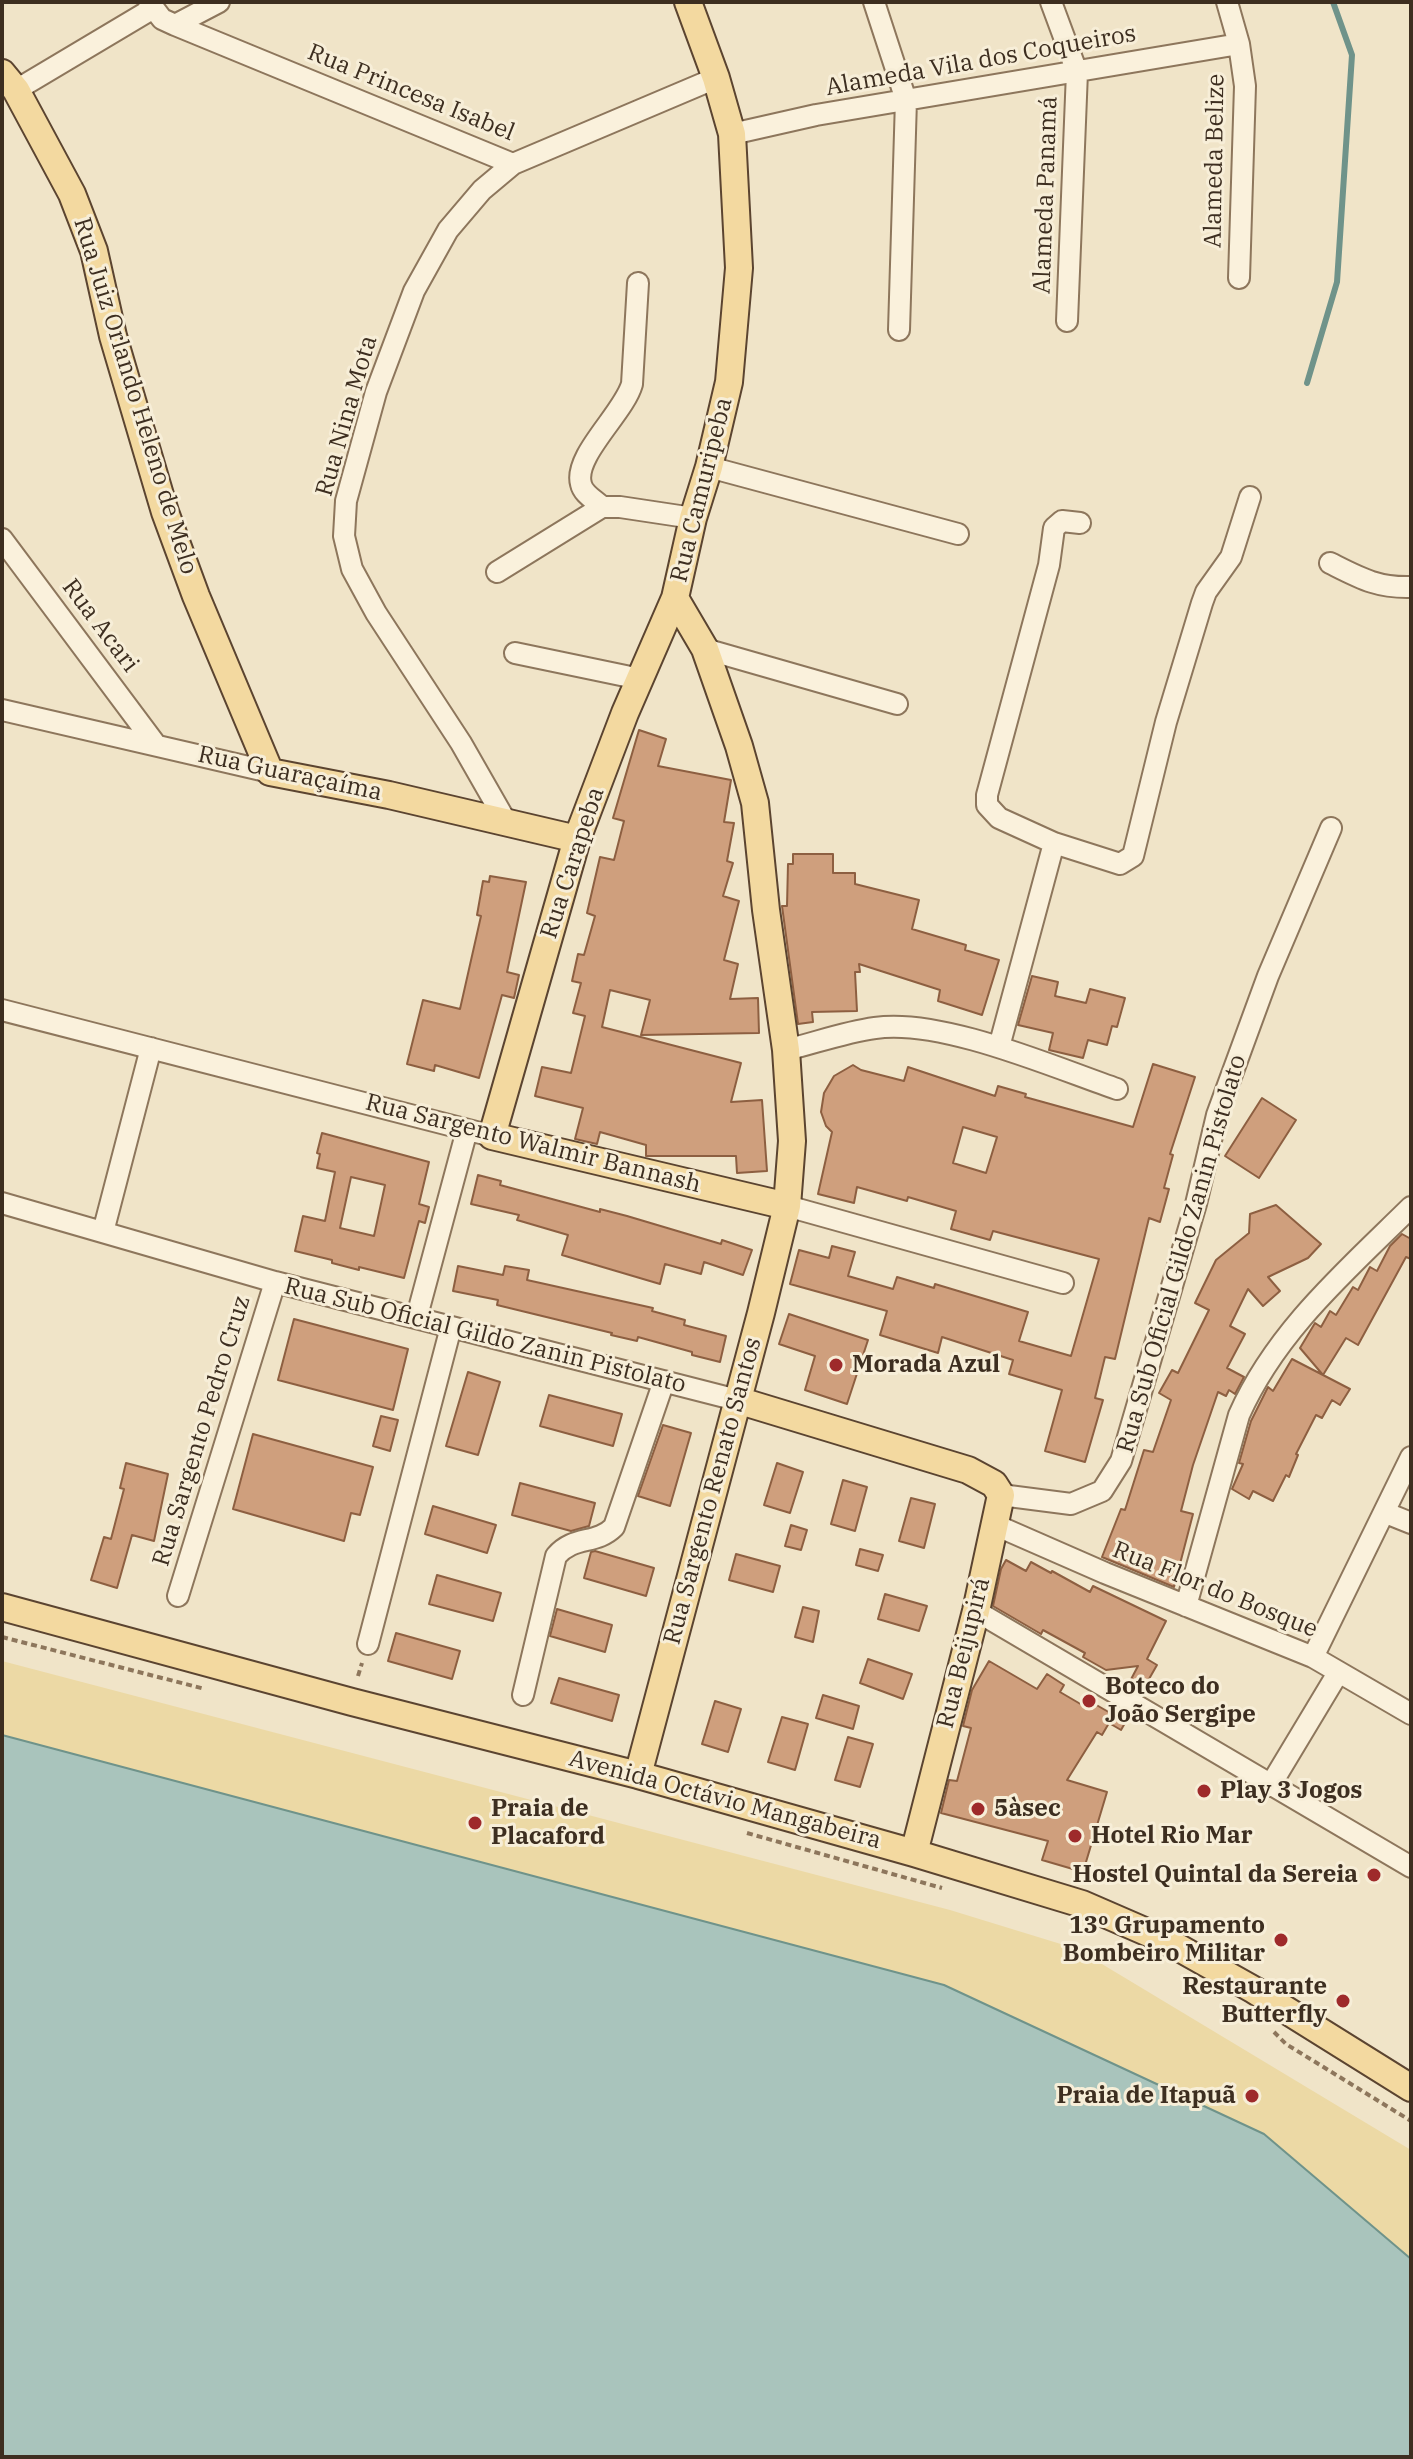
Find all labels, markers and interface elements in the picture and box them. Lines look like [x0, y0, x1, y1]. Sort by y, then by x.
street label: Alameda Vila dos Coqueiros [824, 19, 1138, 103]
street label: Rua Princesa Isabel [303, 38, 519, 148]
street label: Alameda Belize [1199, 74, 1231, 248]
street label: Alameda Panamá [1028, 96, 1064, 294]
street label: Rua Juiz Orlando Heleno de Melo [67, 214, 203, 578]
street label: Rua Nina Mota [310, 332, 384, 500]
street label: Rua Camuripeba [665, 395, 739, 585]
street label: Rua Acari [56, 574, 144, 678]
street label: Rua Guaraçaíma [195, 740, 385, 808]
street label: Rua Carapeba [535, 784, 611, 942]
street label: Rua Sub Oficial Gildo Zanin Pistolato [1111, 1052, 1253, 1456]
street label: Rua Sargento Walmir Bannash [362, 1088, 704, 1200]
street label: Rua Sub Oficial Gildo Zanin Pistolato [281, 1272, 689, 1400]
street label: Rua Sargento Pedro Cruz [147, 1292, 257, 1570]
street label: Rua Sargento Renato Santos [658, 1334, 768, 1648]
place label: Morada Azul [852, 1351, 1000, 1379]
marker: Morada Azul [827, 1356, 845, 1374]
street label: Rua Flor do Bosque [1108, 1536, 1322, 1644]
street label: Rua Beijupirá [931, 1575, 997, 1731]
place label: Boteco do João Sergipe [1105, 1673, 1256, 1729]
marker: Boteco do João Sergipe [1080, 1692, 1098, 1710]
street label: Avenida Octávio Mangabeira [566, 1744, 884, 1856]
place label: Play 3 Jogos [1220, 1777, 1363, 1805]
marker: Play 3 Jogos [1195, 1782, 1213, 1800]
place label: Praia de Placaford [491, 1795, 605, 1851]
place label: 5àsec [994, 1795, 1061, 1823]
marker: 5àsec [969, 1800, 987, 1818]
marker: Praia de Placaford [466, 1814, 484, 1832]
place label: Hotel Rio Mar [1091, 1822, 1253, 1850]
marker: Hotel Rio Mar [1066, 1827, 1084, 1845]
place label: Hostel Quintal da Sereia [1073, 1861, 1358, 1889]
marker: Hostel Quintal da Sereia [1365, 1866, 1383, 1884]
place label: 13º Grupamento Bombeiro Militar [1063, 1912, 1265, 1968]
marker: 13º Grupamento Bombeiro Militar [1272, 1931, 1290, 1949]
place label: Restaurante Butterfly [1182, 1973, 1327, 2029]
marker: Restaurante Butterfly [1334, 1992, 1352, 2010]
place label: Praia de Itapuã [1056, 2082, 1236, 2110]
marker: Praia de Itapuã [1243, 2087, 1261, 2105]

